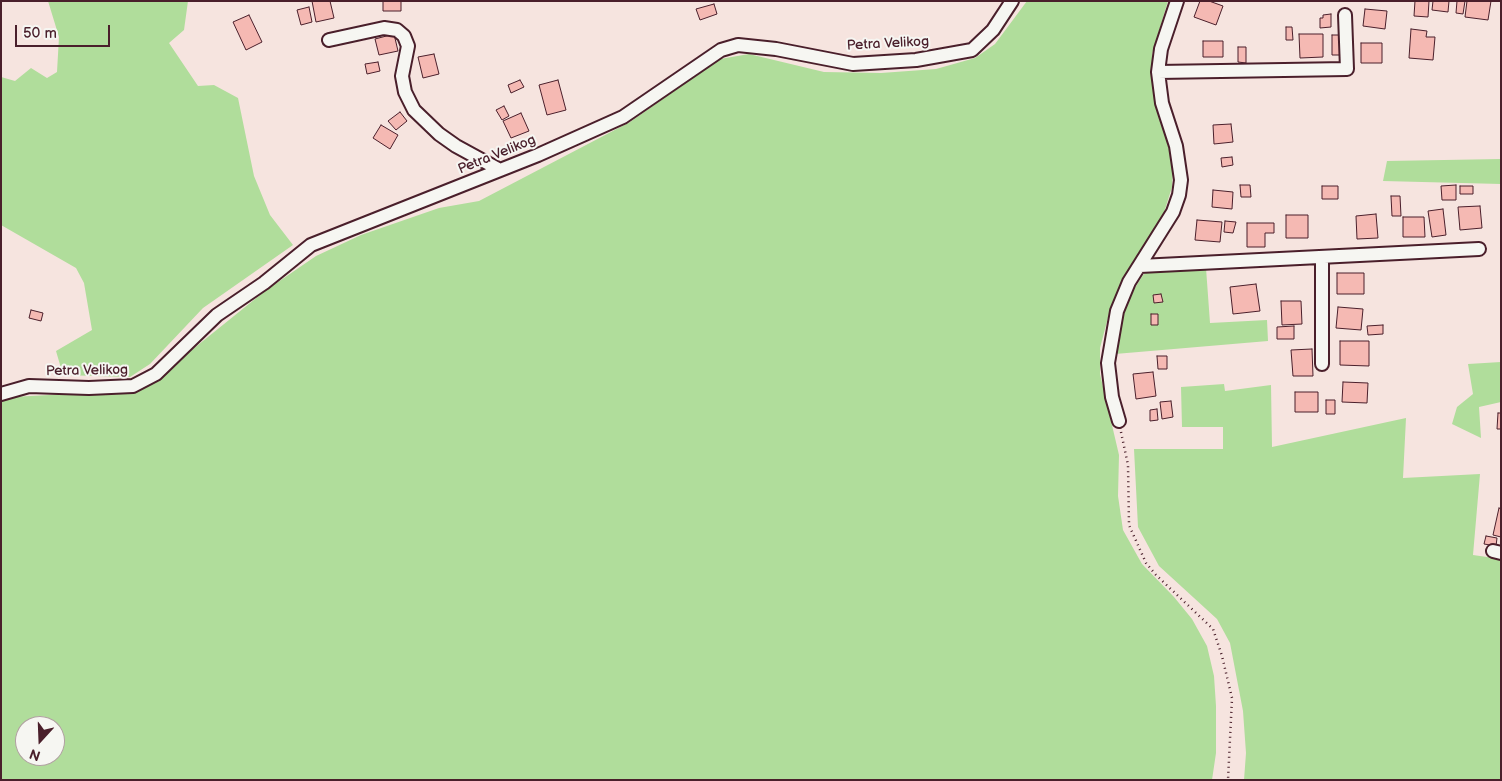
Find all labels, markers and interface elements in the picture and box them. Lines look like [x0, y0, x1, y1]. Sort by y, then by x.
scale bar [18, 15, 112, 47]
text: 50 m [23, 24, 57, 43]
street label: Petra Velikog [846, 33, 930, 55]
street label: Petra Velikog [456, 132, 538, 178]
street label: Petra Velikog [46, 362, 128, 380]
north arrow [15, 716, 65, 766]
text: N [27, 745, 43, 764]

